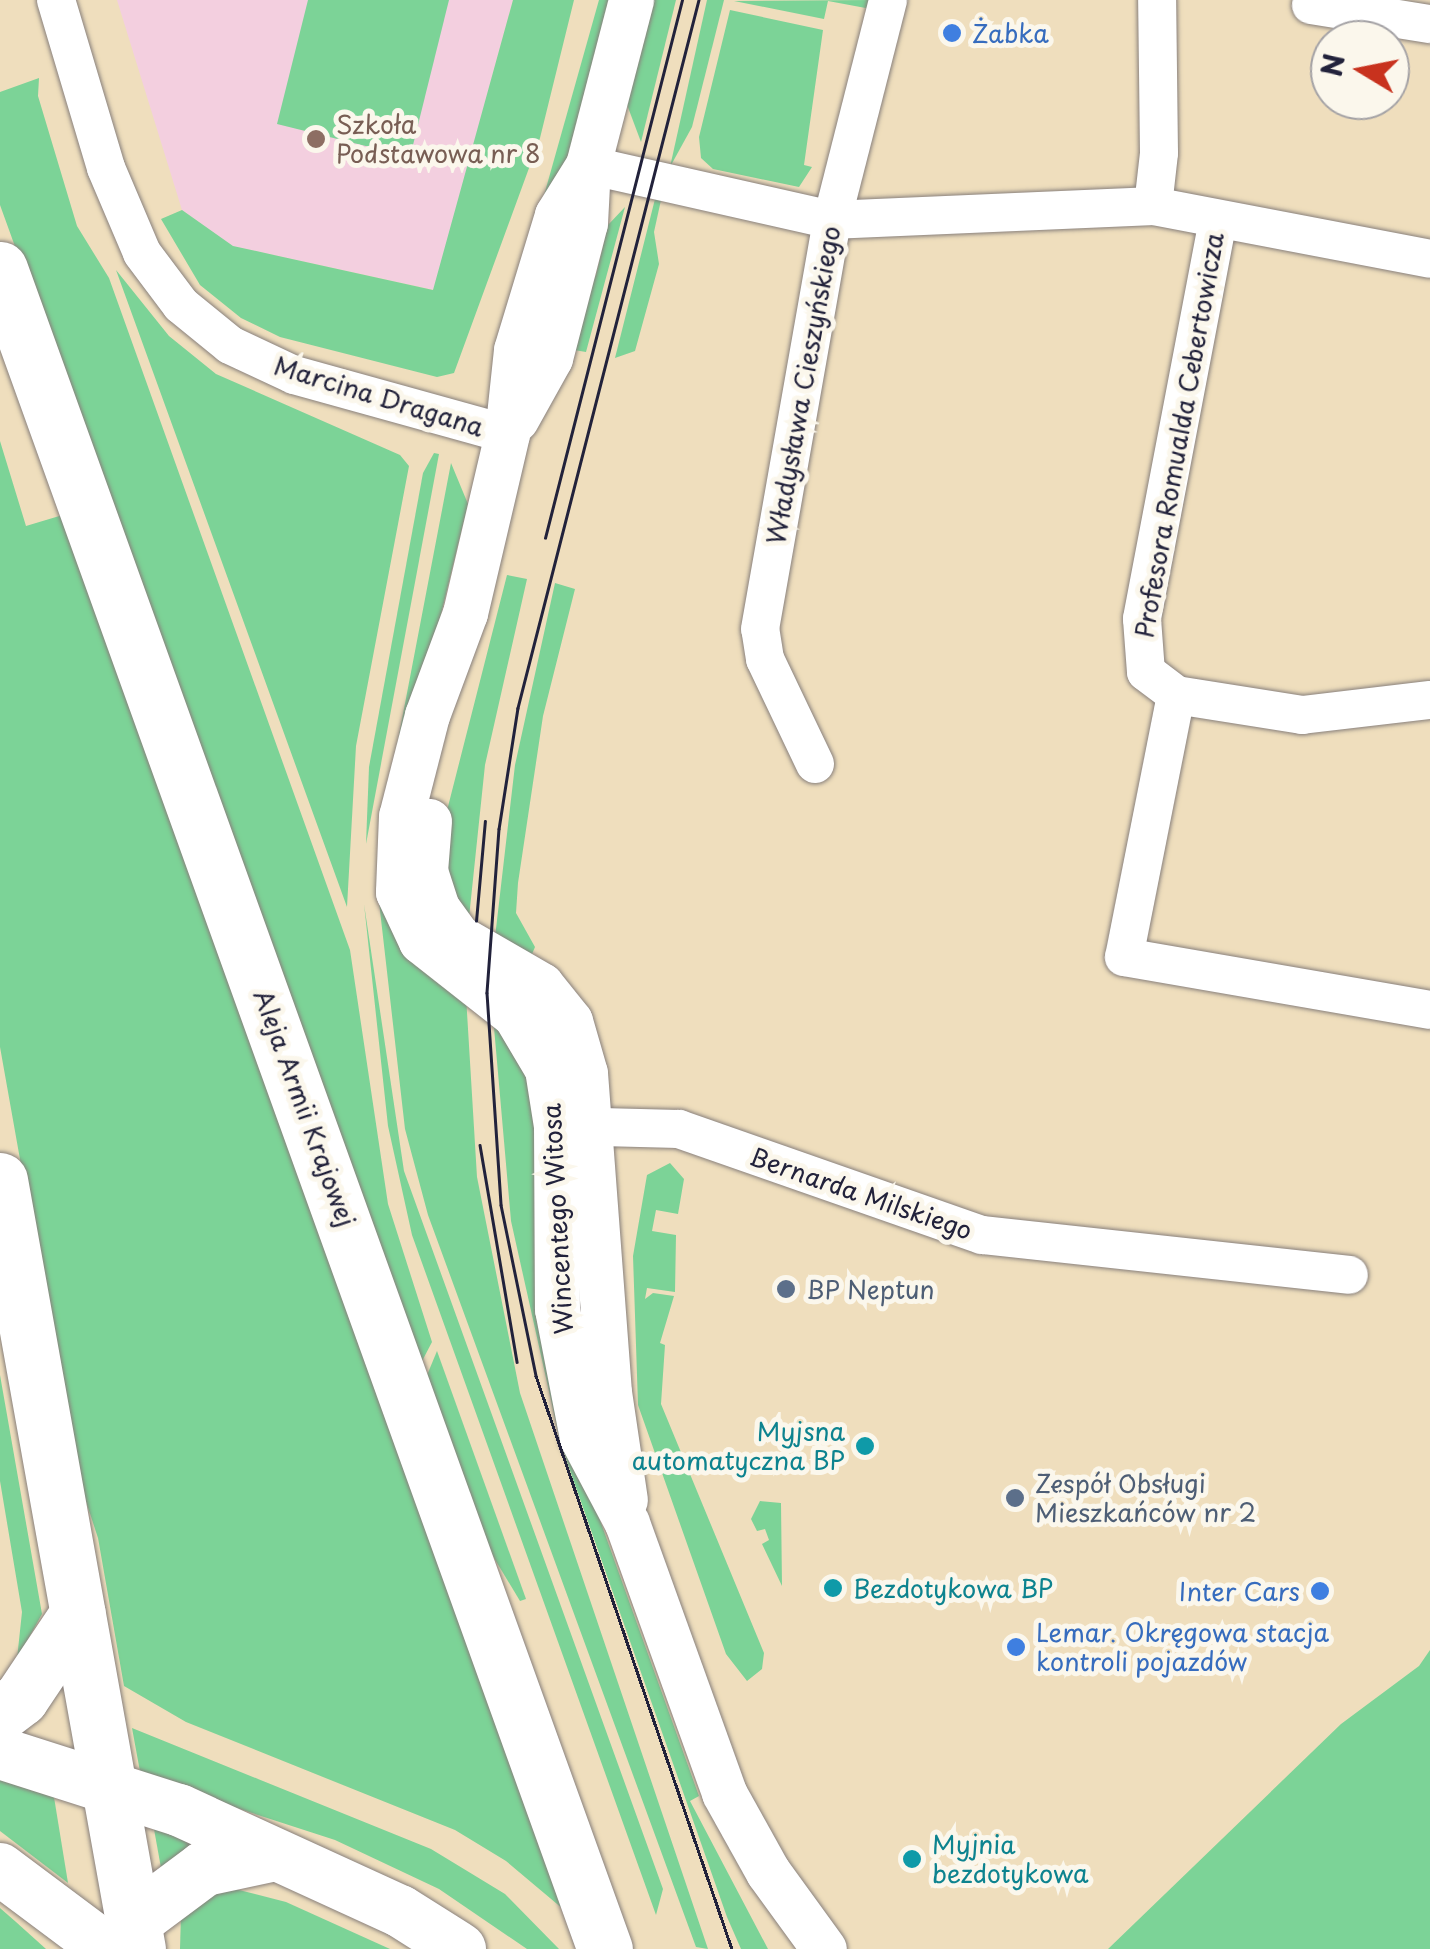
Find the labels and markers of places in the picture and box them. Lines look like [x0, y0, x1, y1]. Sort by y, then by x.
place label: Żabka [972, 18, 1049, 48]
marker: Żabka [941, 22, 963, 44]
place label: Szkoła Podstawowa nr 8 [336, 110, 541, 169]
marker: Szkoła Podstawowa nr 8 [305, 128, 327, 150]
place label: BP Neptun [806, 1274, 934, 1304]
marker: BP Neptun [775, 1278, 797, 1300]
place label: Myjsna automatyczna BP [633, 1417, 845, 1476]
marker: Myjsna automatyczna BP [854, 1435, 876, 1457]
place label: Zespół Obsługi Mieszkańców nr 2 [1035, 1469, 1255, 1528]
marker: Zespół Obsługi Mieszkańców nr 2 [1004, 1487, 1026, 1509]
place label: Bezdotykowa BP [853, 1573, 1052, 1603]
place label: Inter Cars [1177, 1576, 1300, 1606]
marker: Bezdotykowa BP [822, 1577, 844, 1599]
marker: Inter Cars [1309, 1580, 1331, 1602]
place label: Lemar. Okręgowa stacja kontroli pojazdów [1036, 1618, 1328, 1677]
marker: Lemar. Okręgowa stacja kontroli pojazdów [1005, 1636, 1027, 1658]
place label: Myjnia bezdotykowa [932, 1830, 1089, 1889]
marker: Myjnia bezdotykowa [901, 1848, 923, 1870]

